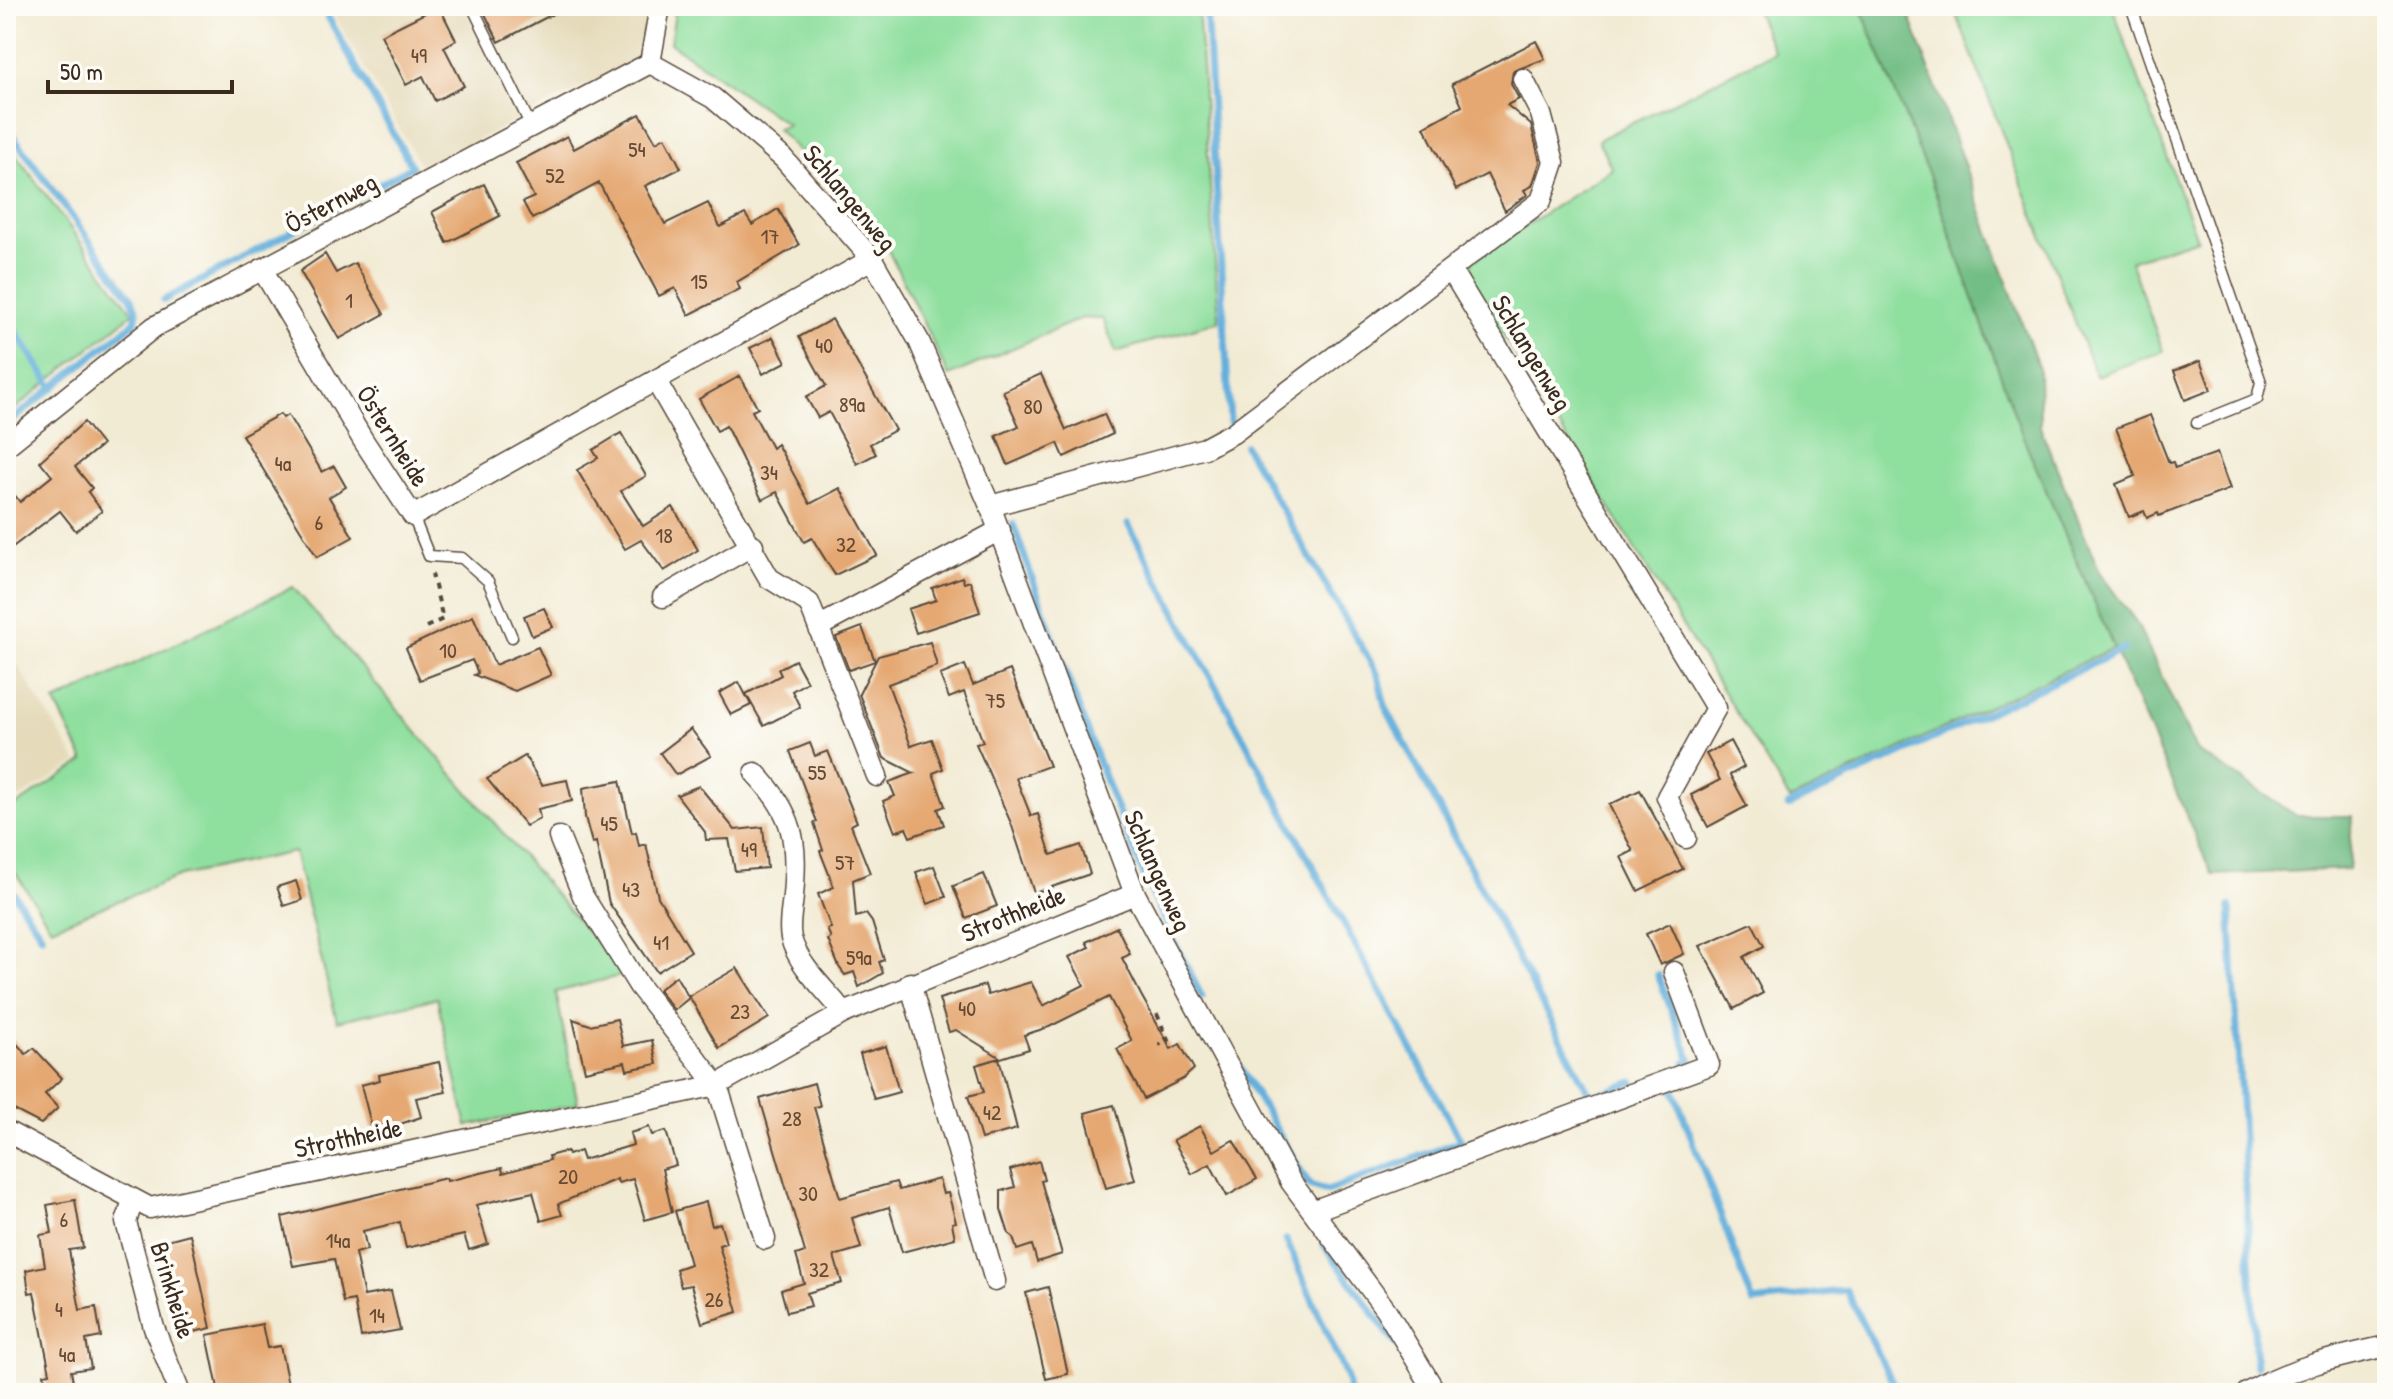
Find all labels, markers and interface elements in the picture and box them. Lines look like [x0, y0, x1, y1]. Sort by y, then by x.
house number: 49 [411, 40, 427, 70]
scale bar [48, 44, 232, 94]
text: 50 m [60, 55, 103, 87]
house number: 54 [628, 134, 646, 164]
street label: Schlangenweg [795, 137, 905, 259]
house number: 52 [545, 160, 566, 190]
street label: Östernweg [279, 164, 383, 241]
house number: 17 [761, 221, 779, 251]
house number: 15 [690, 266, 708, 296]
house number: 1 [345, 285, 353, 315]
street label: Schlangenweg [1484, 288, 1581, 417]
house number: 40 [815, 330, 833, 360]
street label: Östernheide [349, 379, 438, 493]
house number: 89a [839, 389, 865, 419]
house number: 80 [1023, 391, 1043, 421]
house number: 4a [275, 448, 292, 478]
house number: 34 [760, 457, 778, 487]
house number: 6 [315, 507, 324, 537]
house number: 18 [655, 520, 673, 550]
house number: 32 [836, 529, 857, 559]
house number: 10 [439, 635, 457, 665]
house number: 75 [985, 685, 1005, 715]
house number: 55 [808, 757, 826, 787]
street label: Schlangenweg [1116, 805, 1201, 937]
house number: 45 [600, 808, 618, 838]
house number: 49 [741, 834, 757, 864]
house number: 57 [835, 847, 855, 877]
house number: 43 [622, 874, 640, 904]
street label: Strothheide [956, 877, 1070, 950]
house number: 41 [653, 927, 669, 957]
house number: 59a [846, 942, 872, 972]
house number: 40 [958, 993, 976, 1023]
house number: 23 [730, 996, 750, 1026]
house number: 42 [983, 1097, 1002, 1127]
house number: 28 [782, 1103, 802, 1133]
street label: Strothheide [291, 1109, 405, 1166]
house number: 20 [558, 1161, 578, 1191]
house number: 30 [798, 1178, 818, 1208]
house number: 6 [60, 1204, 69, 1234]
house number: 14a [326, 1225, 351, 1255]
street label: Brinkheide [142, 1237, 205, 1342]
house number: 32 [809, 1254, 830, 1284]
house number: 26 [704, 1284, 724, 1314]
house number: 4 [55, 1294, 63, 1324]
house number: 14 [369, 1300, 385, 1330]
house number: 4a [59, 1339, 76, 1369]

